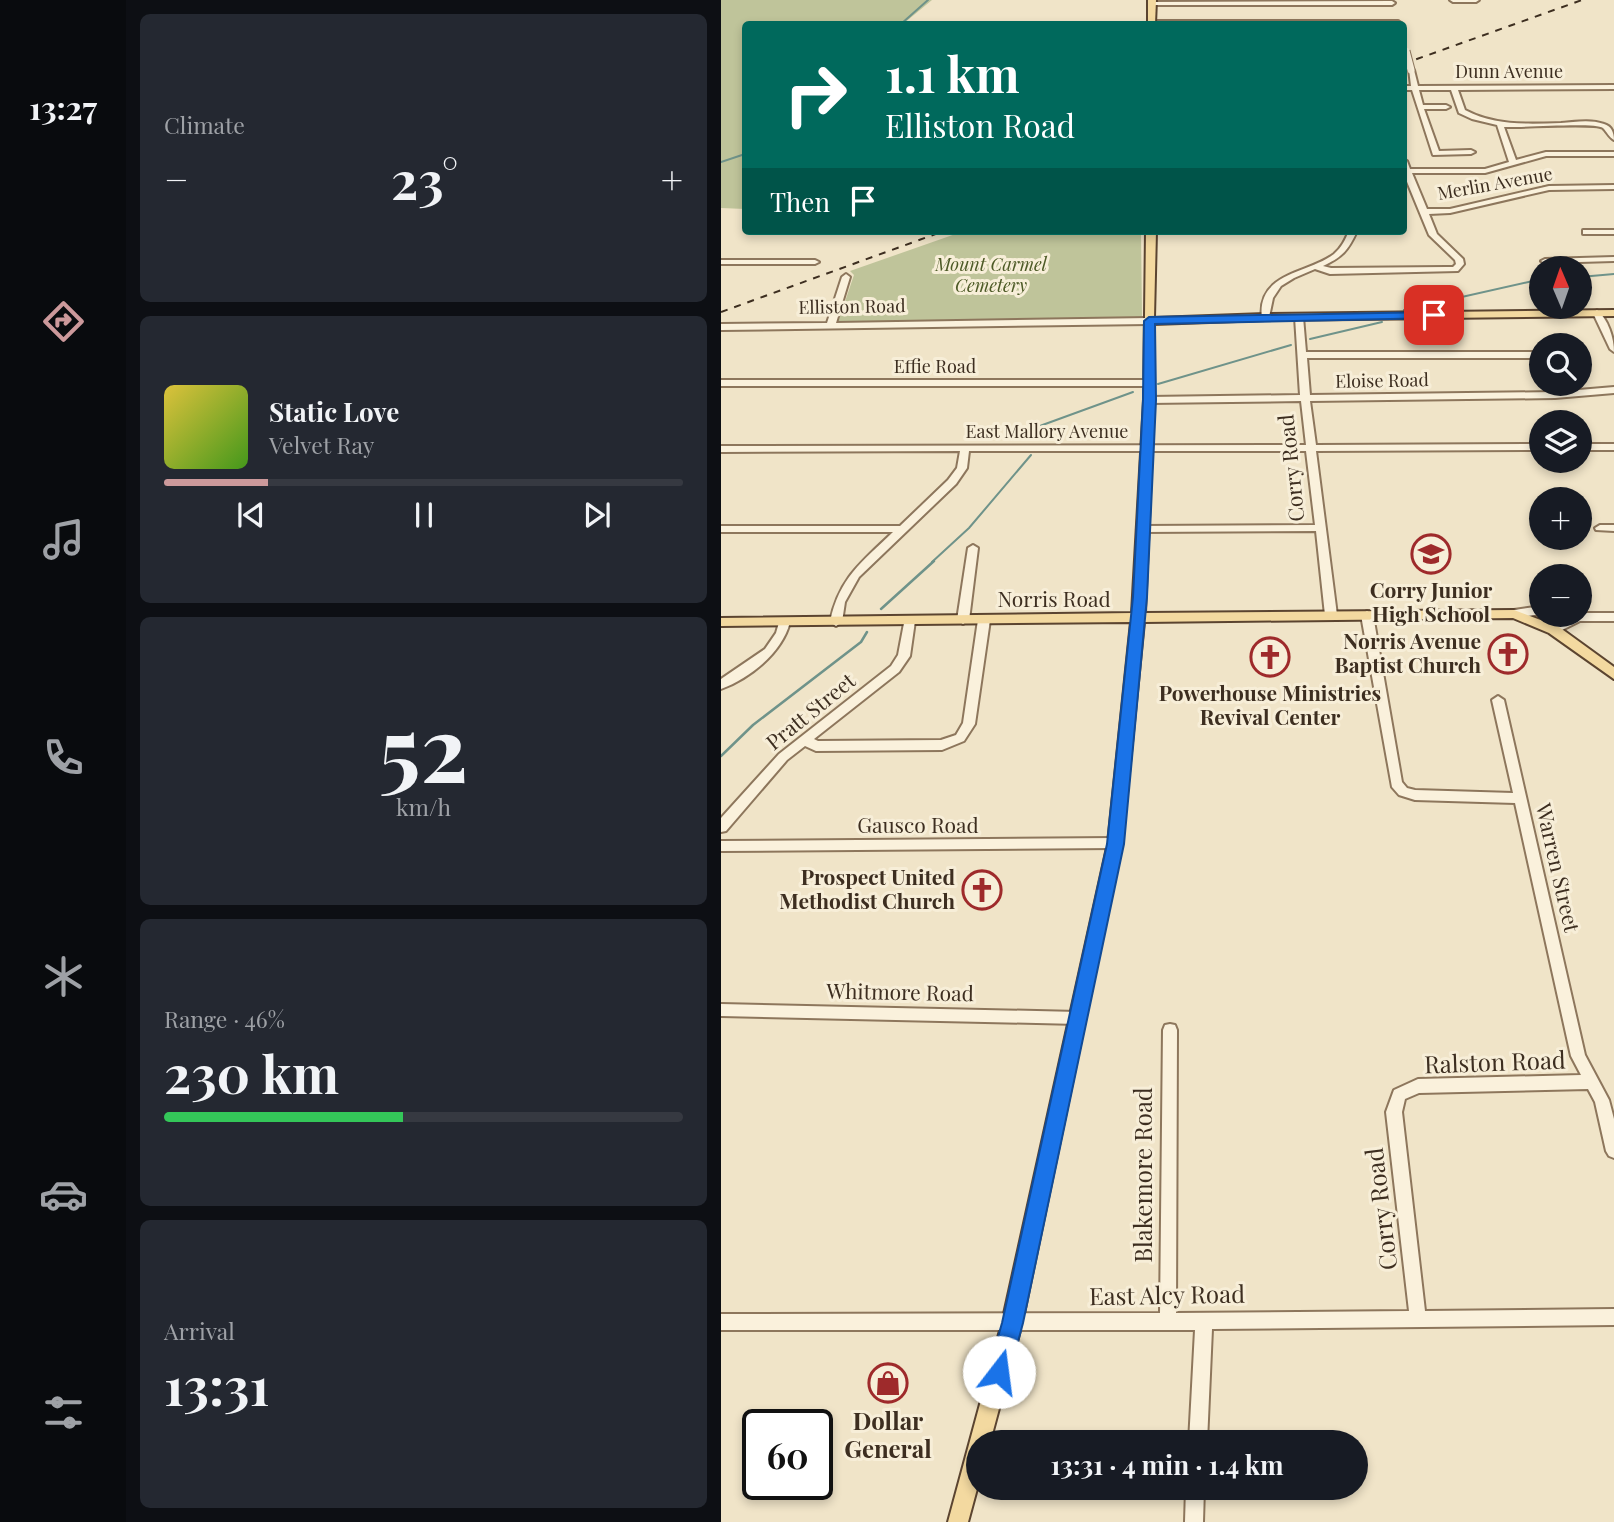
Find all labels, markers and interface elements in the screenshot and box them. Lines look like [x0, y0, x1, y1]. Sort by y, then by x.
text: 1.1 km [885, 40, 1020, 105]
icon: right [770, 49, 861, 140]
street label: Dunn Avenue [1455, 59, 1563, 83]
text: 13:27 [29, 85, 97, 128]
text: Elliston Road [885, 103, 1075, 146]
text: Climate [164, 109, 245, 140]
text: 23° [391, 144, 458, 213]
text: − [164, 153, 189, 204]
text: + [661, 153, 683, 204]
street label: Merlin Avenue [1435, 161, 1554, 205]
icon: arrive [844, 182, 882, 220]
text: Then [770, 184, 830, 219]
park label: Mount Carmel Cemetery [934, 252, 1048, 297]
north arrow [1529, 256, 1593, 318]
map controls [1529, 256, 1592, 627]
pin [1404, 285, 1464, 345]
street label: Elliston Road [798, 293, 906, 319]
icon: arrive [1415, 296, 1453, 334]
icon: directions [39, 297, 88, 346]
button: search [1529, 333, 1592, 396]
street label: Effie Road [894, 354, 977, 378]
street label: Eloise Road [1335, 367, 1430, 393]
text: Static Love [269, 394, 399, 429]
button: layers [1529, 410, 1592, 473]
street label: Corry Road [1270, 413, 1310, 523]
street label: East Mallory Avenue [966, 419, 1128, 443]
text: Velvet Ray [269, 429, 374, 460]
button: + [1529, 487, 1592, 550]
icon: previous [232, 496, 270, 534]
icon: pause [405, 496, 443, 534]
icon: next [578, 496, 616, 534]
icon: music [39, 515, 88, 564]
school or university icon: Corry Junior High School [1410, 533, 1452, 575]
button: − [1529, 564, 1592, 627]
place label: Corry Junior High School [1370, 575, 1493, 627]
street label: Norris Road [997, 584, 1111, 612]
place label: Norris Avenue Baptist Church [1335, 626, 1481, 678]
church icon: Norris Avenue Baptist Church [1487, 633, 1529, 675]
church icon: Powerhouse Ministries Revival Center [1249, 636, 1291, 678]
street label: Pratt Street [759, 665, 861, 755]
place label: Powerhouse Ministries Revival Center [1159, 678, 1381, 730]
text: 52 [379, 685, 468, 806]
icon: phone [39, 733, 88, 782]
text: km/h [396, 791, 451, 822]
street label: Warren Street [1530, 799, 1588, 935]
street label: Gausco Road [857, 810, 979, 838]
place label: Prospect United Methodist Church [779, 862, 955, 914]
church icon: Prospect United Methodist Church [961, 869, 1003, 911]
icon: climate [39, 952, 88, 1001]
street label: Whitmore Road [825, 976, 974, 1006]
text: Range · 46% [164, 1003, 285, 1034]
text: 230 km [164, 1038, 339, 1107]
street label: Ralston Road [1424, 1043, 1566, 1079]
street label: Blakemore Road [1126, 1087, 1158, 1263]
street label: Corry Road [1357, 1146, 1403, 1272]
icon: car [39, 1170, 88, 1219]
street label: East Alcy Road [1089, 1277, 1245, 1311]
text: Arrival [164, 1315, 235, 1346]
position arrow [962, 1335, 1036, 1409]
text: 13:31 [164, 1350, 269, 1419]
shop icon: Dollar General [867, 1362, 909, 1404]
icon: filters [39, 1388, 88, 1437]
place label: Dollar General [844, 1404, 932, 1464]
speed limit sign: 60 [742, 1409, 833, 1500]
text: 13:31 · 4 min · 1.4 km [1051, 1447, 1283, 1482]

